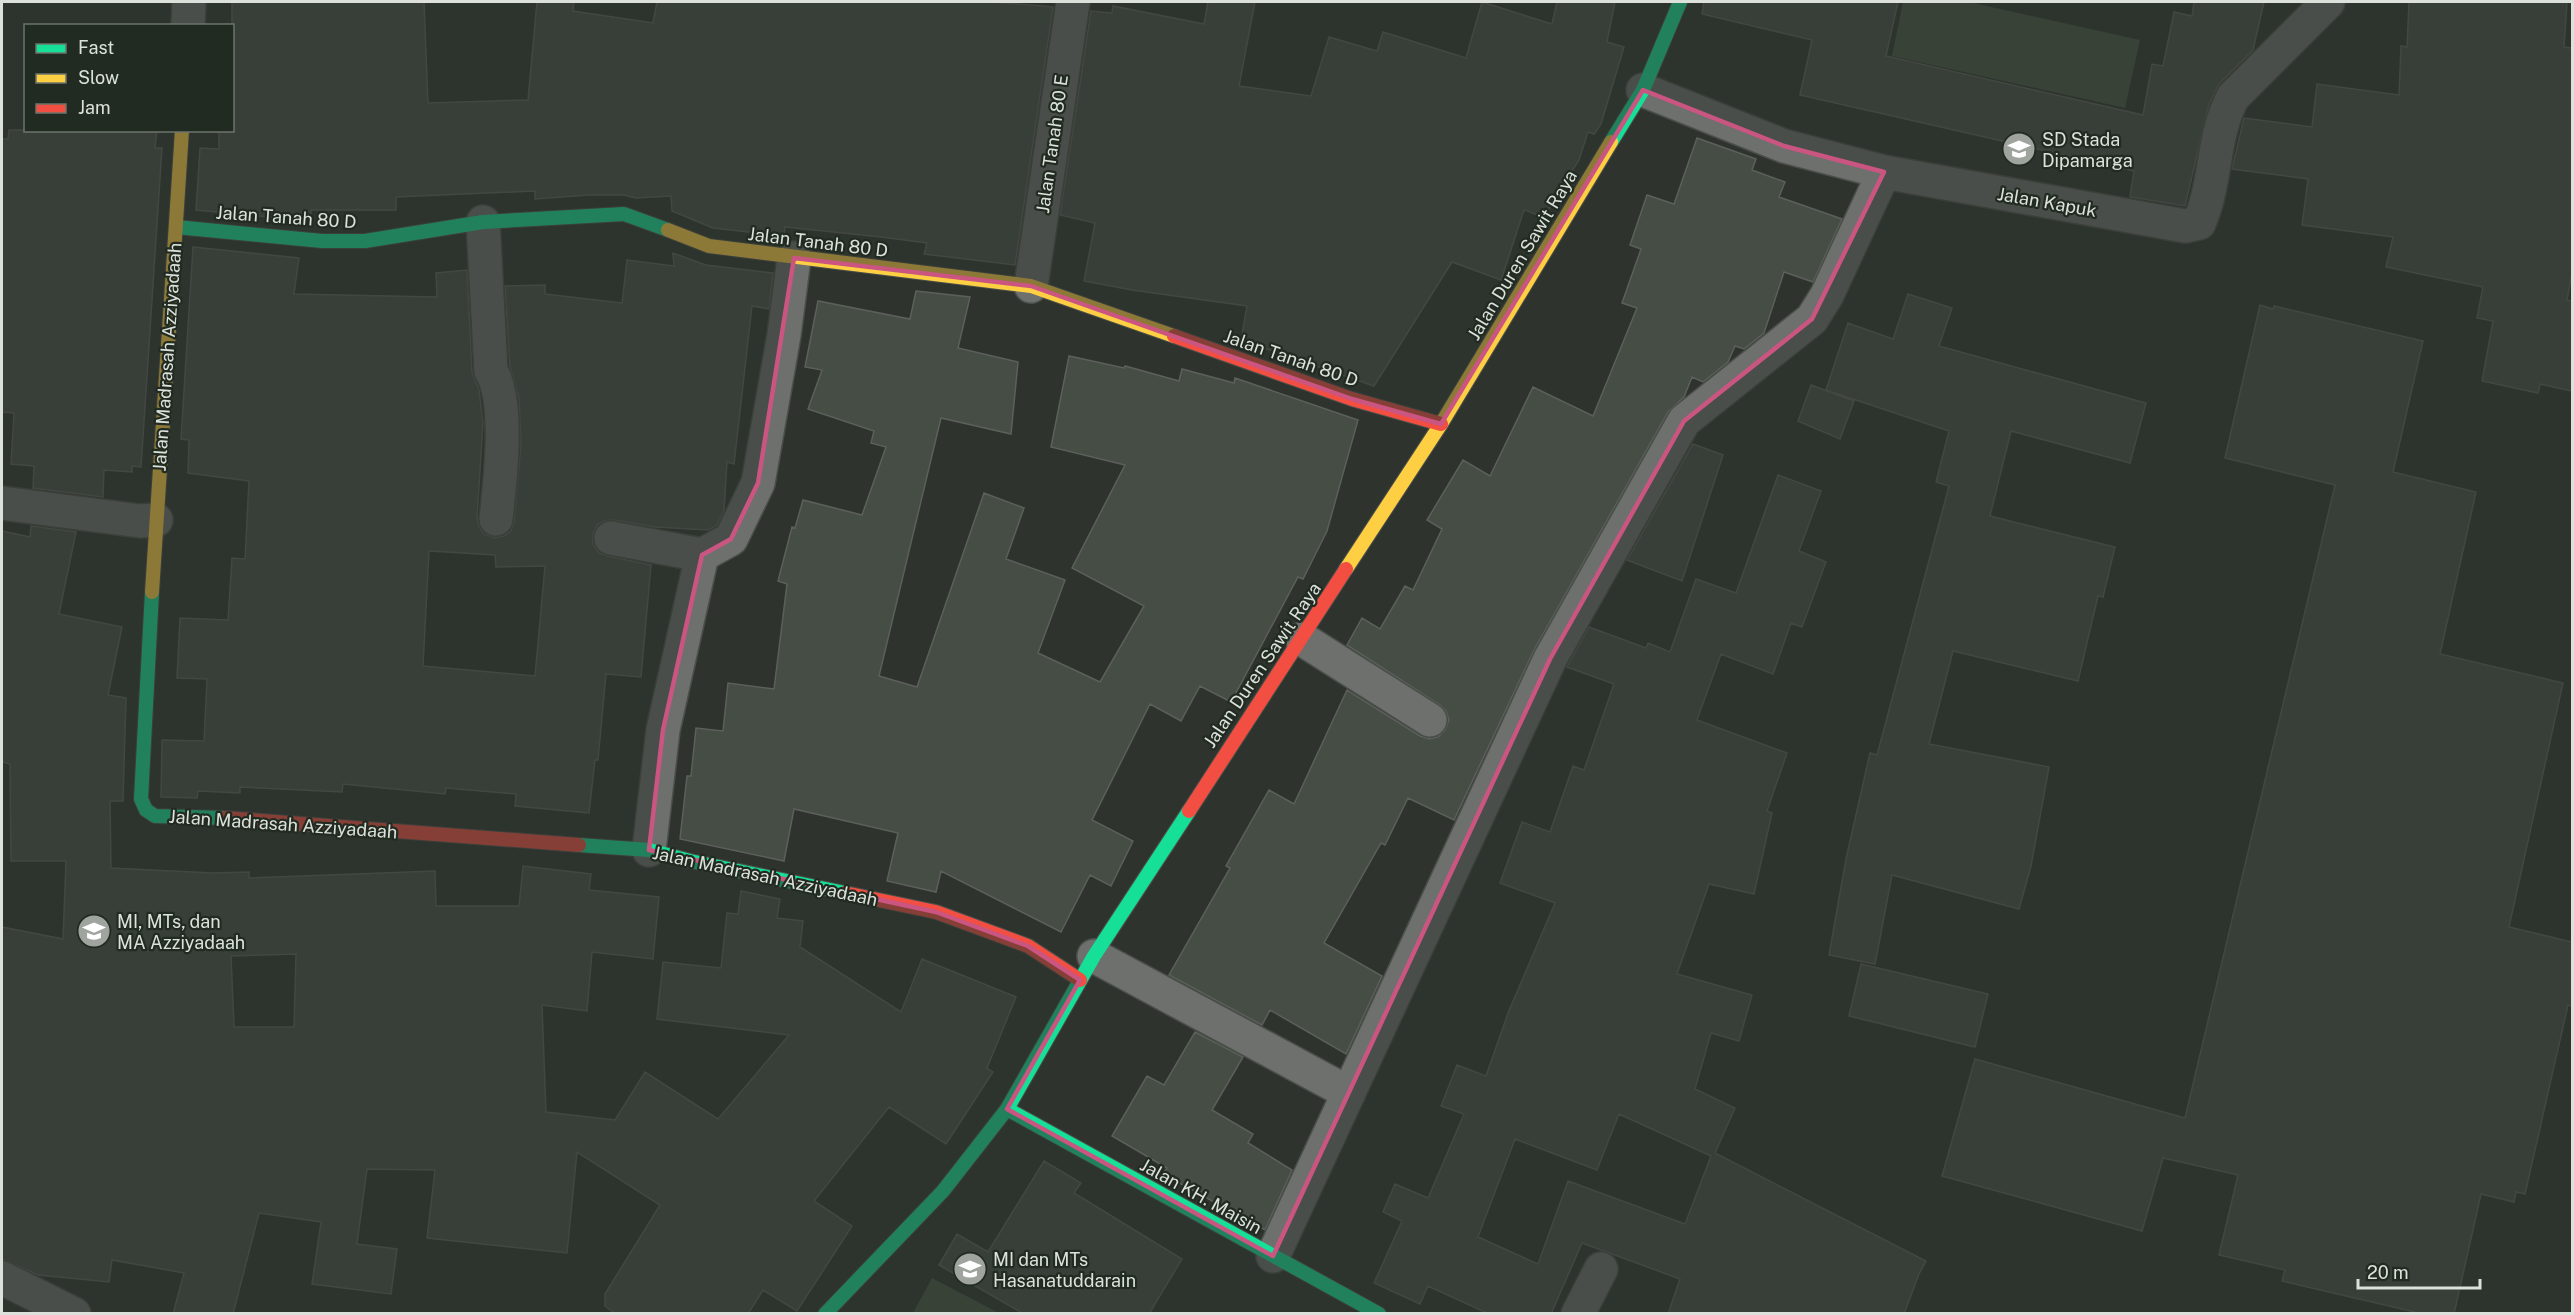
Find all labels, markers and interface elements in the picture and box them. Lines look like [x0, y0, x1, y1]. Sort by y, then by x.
legend [24, 24, 234, 132]
text: Fast [78, 37, 114, 58]
text: Slow [78, 67, 119, 88]
street label: Jalan Tanah 80 E [1032, 73, 1072, 215]
text: Jam [78, 97, 111, 118]
place label: SD Stada Dipamarga [2042, 129, 2133, 171]
school or university icon: SD Stada Dipamarga [2001, 131, 2037, 167]
street label: Jalan Duren Sawit Raya [1463, 166, 1581, 344]
street label: Jalan Kapuk [1996, 183, 2098, 221]
street label: Jalan Tanah 80 D [215, 202, 357, 232]
street label: Jalan Tanah 80 D [747, 223, 889, 261]
street label: Jalan Madrasah Azziyadaah [149, 242, 185, 472]
street label: Jalan Tanah 80 D [1221, 325, 1361, 391]
street label: Jalan Duren Sawit Raya [1199, 579, 1325, 751]
street label: Jalan Madrasah Azziyadaah [168, 806, 398, 842]
street label: Jalan Madrasah Azziyadaah [651, 842, 879, 910]
place label: MI, MTs, dan MA Azziyadaah [117, 911, 245, 953]
school or university icon: MI, MTs, dan MA Azziyadaah [76, 913, 112, 949]
street label: Jalan KH. Maisin [1137, 1154, 1265, 1238]
place label: MI dan MTs Hasanatuddarain [993, 1249, 1136, 1291]
school or university icon: MI dan MTs Hasanatuddarain [952, 1251, 988, 1287]
scale bar [2358, 1252, 2480, 1290]
text: 20 m [2367, 1262, 2409, 1283]

